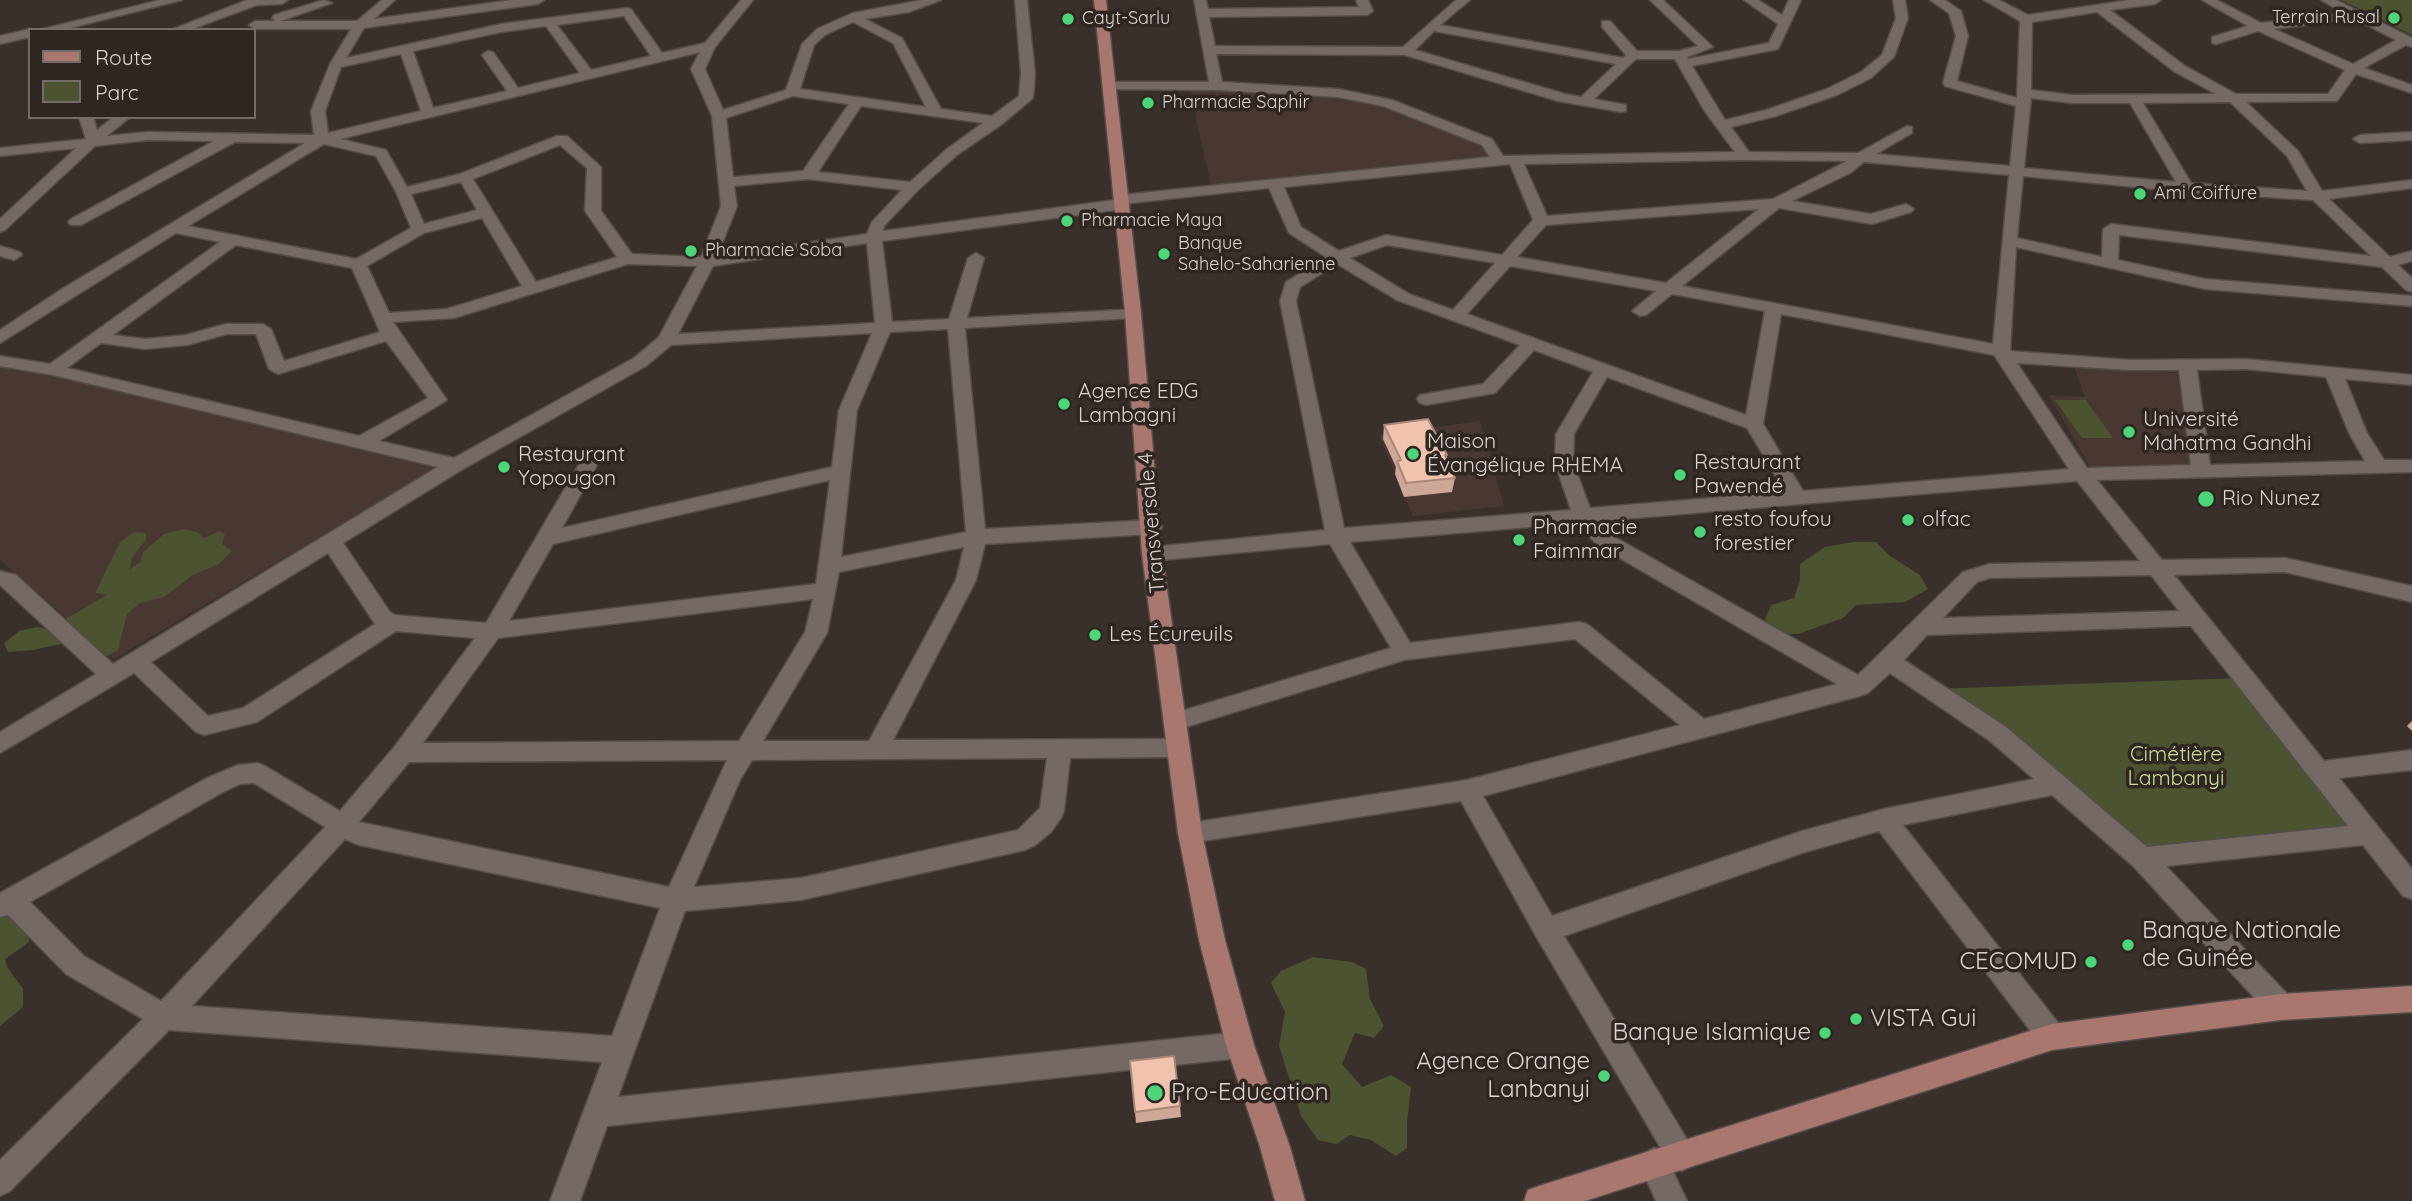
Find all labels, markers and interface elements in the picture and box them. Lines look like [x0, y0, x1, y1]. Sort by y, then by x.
place label: Terrain Rusal [2272, 7, 2380, 29]
place label: Cayt-Sarlu [1082, 8, 1170, 30]
marker: Terrain Rusal [2386, 10, 2402, 26]
marker: Cayt-Sarlu [1060, 11, 1076, 27]
legend [28, 28, 256, 119]
text: Route [95, 44, 152, 70]
text: Parc [95, 79, 139, 105]
place label: Pharmacie Saphir [1162, 92, 1309, 114]
marker: Pharmacie Saphir [1140, 95, 1156, 111]
place label: Ami Coiffure [2154, 183, 2257, 205]
marker: Ami Coiffure [2132, 186, 2148, 202]
place label: Pharmacie Maya [1081, 210, 1222, 232]
marker: Pharmacie Maya [1059, 213, 1075, 229]
place label: Banque Sahelo-Saharienne [1178, 233, 1335, 276]
place label: Pharmacie Soba [705, 240, 842, 262]
marker: Pharmacie Soba [683, 243, 699, 259]
marker: Banque Sahelo-Saharienne [1156, 246, 1172, 262]
place label: Agence EDG Lambagni [1078, 379, 1198, 429]
marker: Agence EDG Lambagni [1056, 396, 1072, 412]
place label: Université Mahatma Gandhi [2143, 407, 2311, 457]
marker: Université Mahatma Gandhi [2121, 424, 2137, 440]
place label: Maison Évangélique RHEMA [1427, 429, 1623, 479]
place label: Restaurant Yopougon [518, 442, 625, 492]
marker: Maison Évangélique RHEMA [1405, 446, 1421, 462]
place label: Restaurant Pawendé [1694, 450, 1801, 500]
street label: Transversale 4 [1133, 452, 1171, 594]
marker: Restaurant Yopougon [496, 459, 512, 475]
marker: Restaurant Pawendé [1672, 467, 1688, 483]
place label: Rio Nunez [2222, 486, 2320, 512]
marker: Rio Nunez [2196, 489, 2216, 509]
place label: resto foufou forestier [1714, 507, 1832, 557]
place label: olfac [1922, 507, 1971, 533]
marker: olfac [1900, 512, 1916, 528]
place label: Pharmacie Faimmar [1533, 515, 1637, 565]
marker: resto foufou forestier [1692, 524, 1708, 540]
marker: Pharmacie Faimmar [1511, 532, 1527, 548]
place label: Les Écureuils [1109, 622, 1233, 648]
marker: Les Écureuils [1087, 627, 1103, 643]
park label: Cimétière Lambanyi [2128, 742, 2224, 792]
place label: Banque Nationale de Guinée [2142, 917, 2341, 973]
marker: Banque Nationale de Guinée [2120, 937, 2136, 953]
place label: CECOMUD [1959, 948, 2077, 976]
marker: CECOMUD [2083, 954, 2099, 970]
place label: VISTA Gui [1870, 1005, 1976, 1033]
marker: VISTA Gui [1848, 1011, 1864, 1027]
place label: Banque Islamique [1613, 1019, 1811, 1047]
marker: Banque Islamique [1817, 1025, 1833, 1041]
place label: Agence Orange Lanbanyi [1416, 1048, 1590, 1104]
marker: Agence Orange Lanbanyi [1596, 1068, 1612, 1084]
place label: Pro-Education [1171, 1079, 1329, 1107]
marker: Pro-Education [1145, 1083, 1165, 1103]

